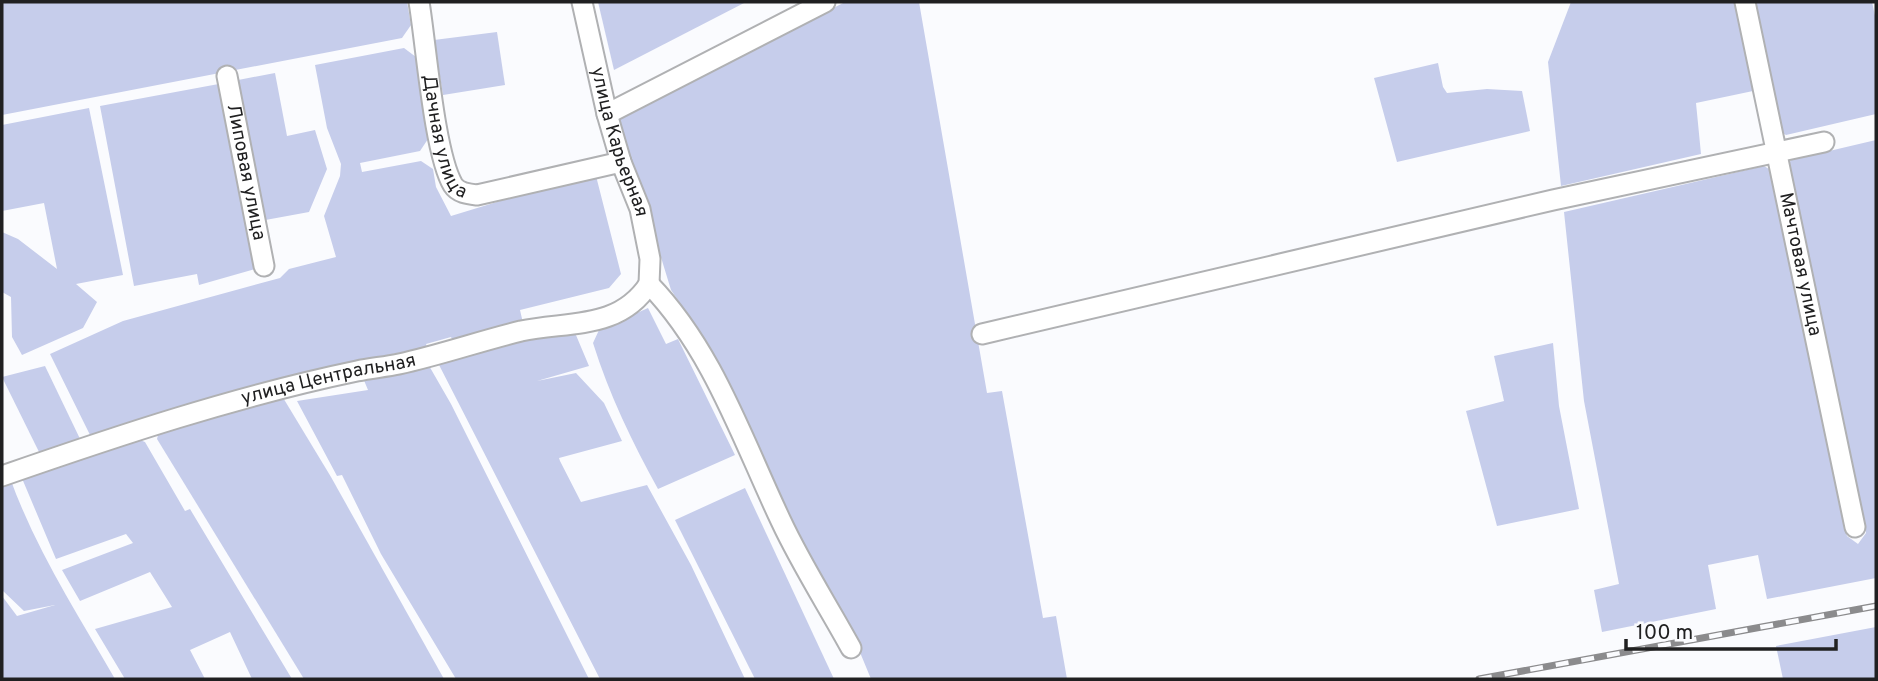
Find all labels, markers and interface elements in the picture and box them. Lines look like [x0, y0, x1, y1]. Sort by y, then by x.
street label: улица Карьерная [585, 65, 653, 219]
street label: Дачная улица [417, 73, 470, 205]
street label: Липовая улица [221, 102, 271, 242]
street label: Мачтовая улица [1773, 190, 1827, 338]
street label: улица Центральная [239, 348, 418, 411]
scale bar [1626, 608, 1836, 652]
text: 100 m [1636, 620, 1693, 647]

